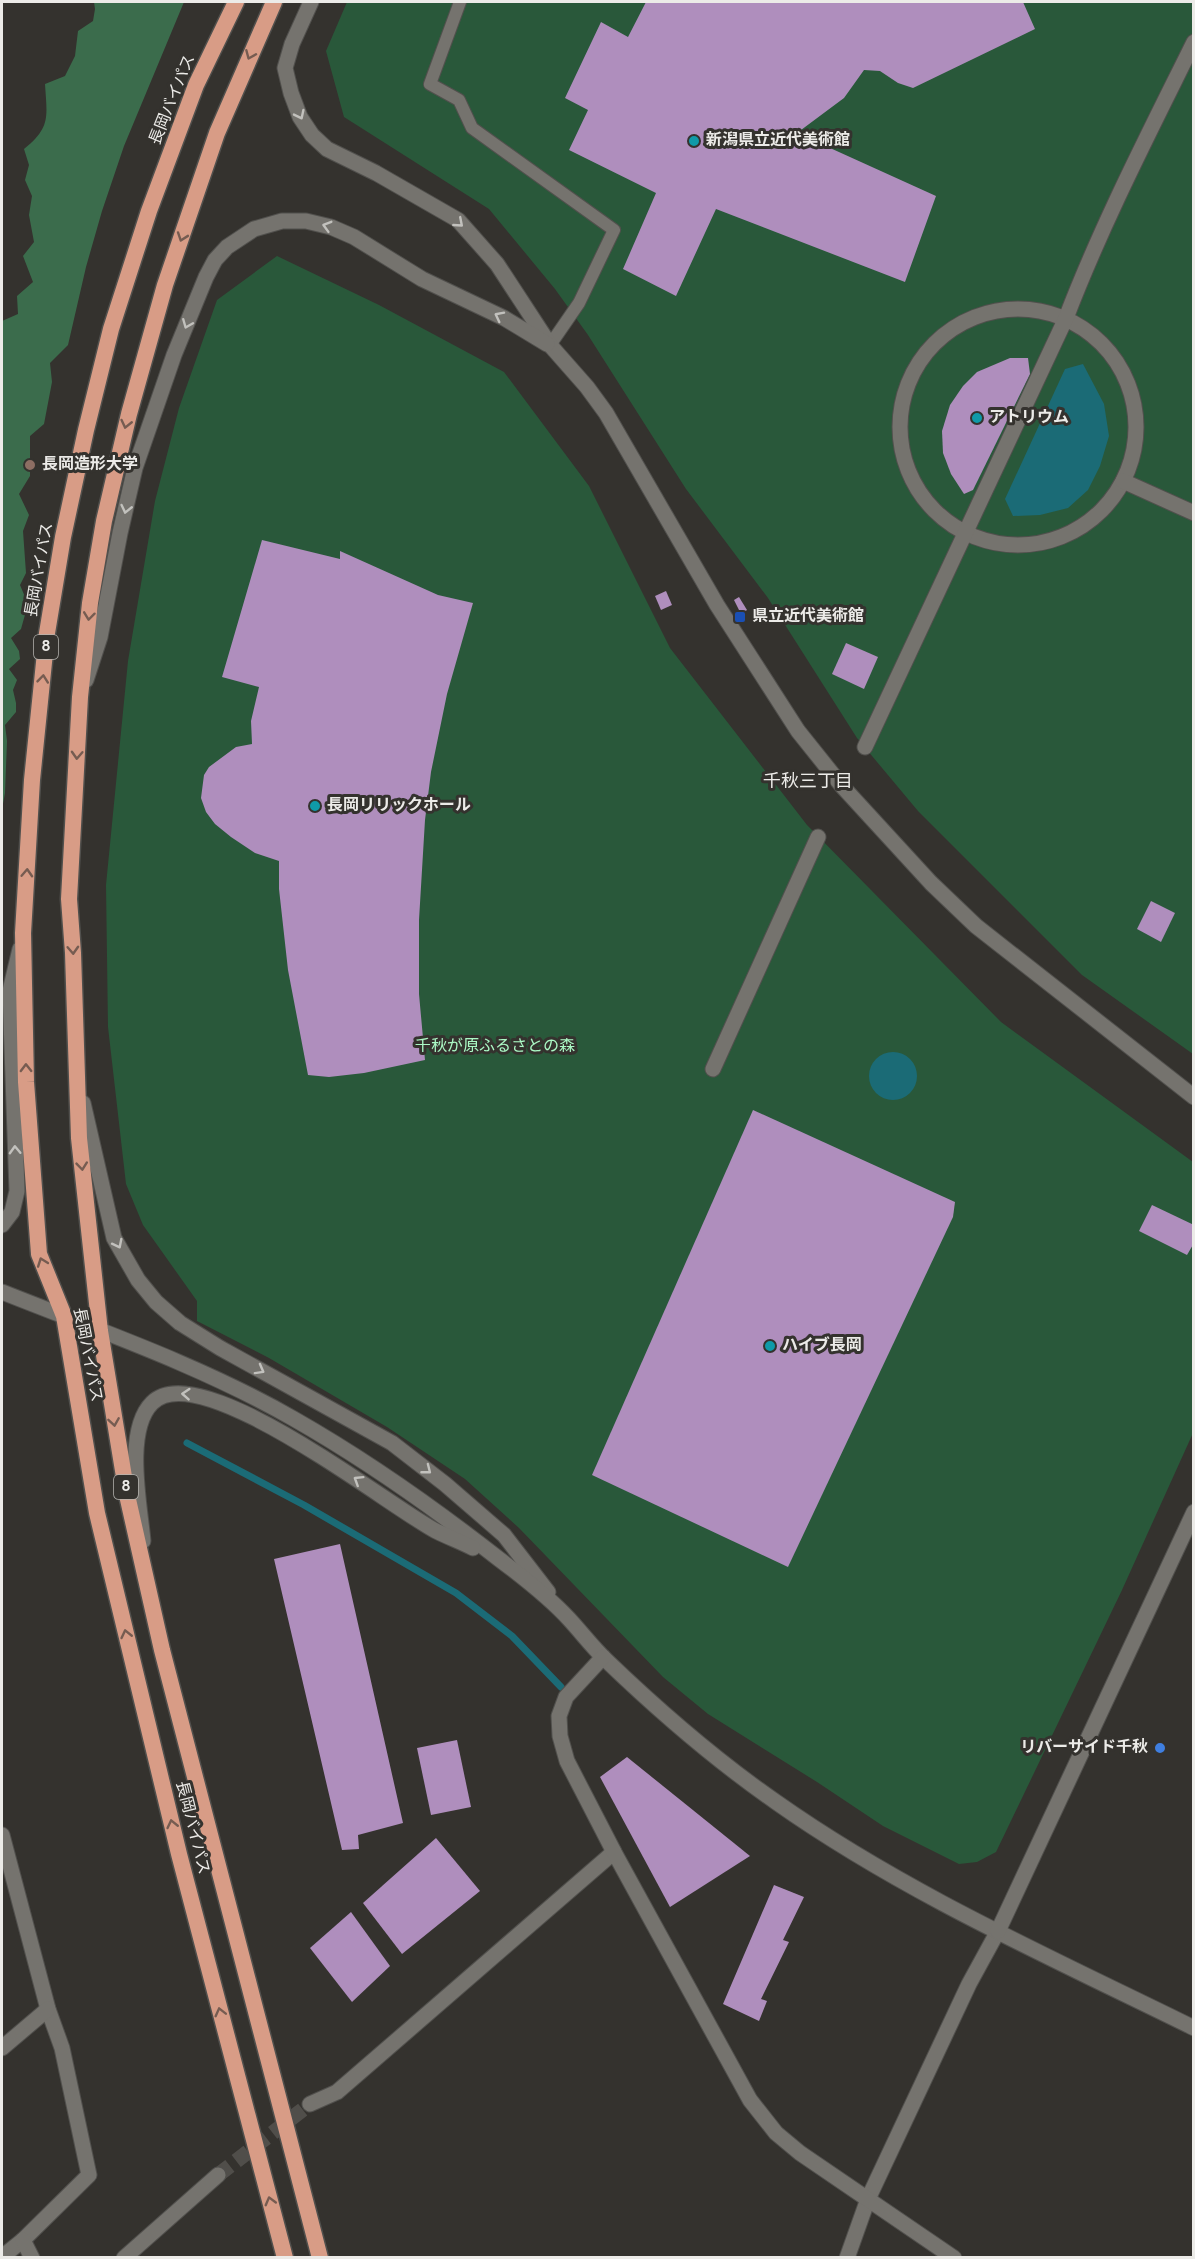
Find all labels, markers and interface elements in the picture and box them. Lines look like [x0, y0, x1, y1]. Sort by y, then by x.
one-way arrow [245, 49, 257, 60]
street label: 長岡バイパス [146, 52, 200, 148]
one-way arrow [293, 109, 305, 120]
place label: 新潟県立近代美術館 [706, 130, 850, 151]
marker: 新潟県立近代美術館 [687, 134, 701, 148]
one-way arrow [452, 216, 462, 227]
one-way arrow [322, 221, 332, 234]
one-way arrow [176, 232, 189, 242]
one-way arrow [495, 312, 506, 323]
one-way arrow [182, 318, 194, 329]
place label: アトリウム [989, 408, 1069, 428]
marker: アトリウム [970, 411, 984, 425]
one-way arrow [121, 419, 134, 429]
place label: 長岡造形大学 [42, 455, 138, 475]
marker: 長岡造形大学 [23, 458, 37, 472]
one-way arrow [120, 504, 133, 514]
street label: 長岡バイパス [22, 521, 58, 619]
place label: 県立近代美術館 [752, 606, 864, 627]
marker: 県立近代美術館 [733, 610, 747, 624]
one-way arrow [83, 611, 96, 620]
road number: 8 [34, 635, 58, 659]
one-way arrow [36, 674, 49, 683]
one-way arrow [70, 751, 83, 760]
district label: 千秋三丁目 [763, 771, 853, 794]
place label: 長岡リリックホール [327, 796, 471, 816]
marker: 長岡リリックホール [308, 799, 322, 813]
one-way arrow [20, 869, 33, 878]
one-way arrow [66, 946, 79, 955]
park label: 千秋が原ふるさとの森 [415, 1037, 575, 1057]
one-way arrow [20, 1064, 32, 1073]
one-way arrow [9, 1146, 22, 1155]
one-way arrow [75, 1161, 87, 1170]
one-way arrow [111, 1237, 122, 1248]
one-way arrow [37, 1257, 50, 1268]
street label: 長岡バイパス [68, 1306, 106, 1404]
place label: ハイブ長岡 [782, 1336, 862, 1356]
marker: ハイブ長岡 [763, 1339, 777, 1353]
one-way arrow [254, 1363, 264, 1374]
one-way arrow [181, 1388, 190, 1401]
one-way arrow [107, 1416, 120, 1426]
one-way arrow [420, 1463, 431, 1474]
road number: 8 [114, 1475, 138, 1499]
one-way arrow [354, 1477, 365, 1488]
one-way arrow [121, 1629, 134, 1639]
place label: リバーサイド千秋 [1020, 1738, 1148, 1758]
marker: リバーサイド千秋 [1153, 1741, 1167, 1755]
street label: 長岡バイパス [171, 1779, 213, 1877]
one-way arrow [166, 1819, 179, 1829]
one-way arrow [215, 2008, 227, 2018]
one-way arrow [264, 2196, 277, 2206]

